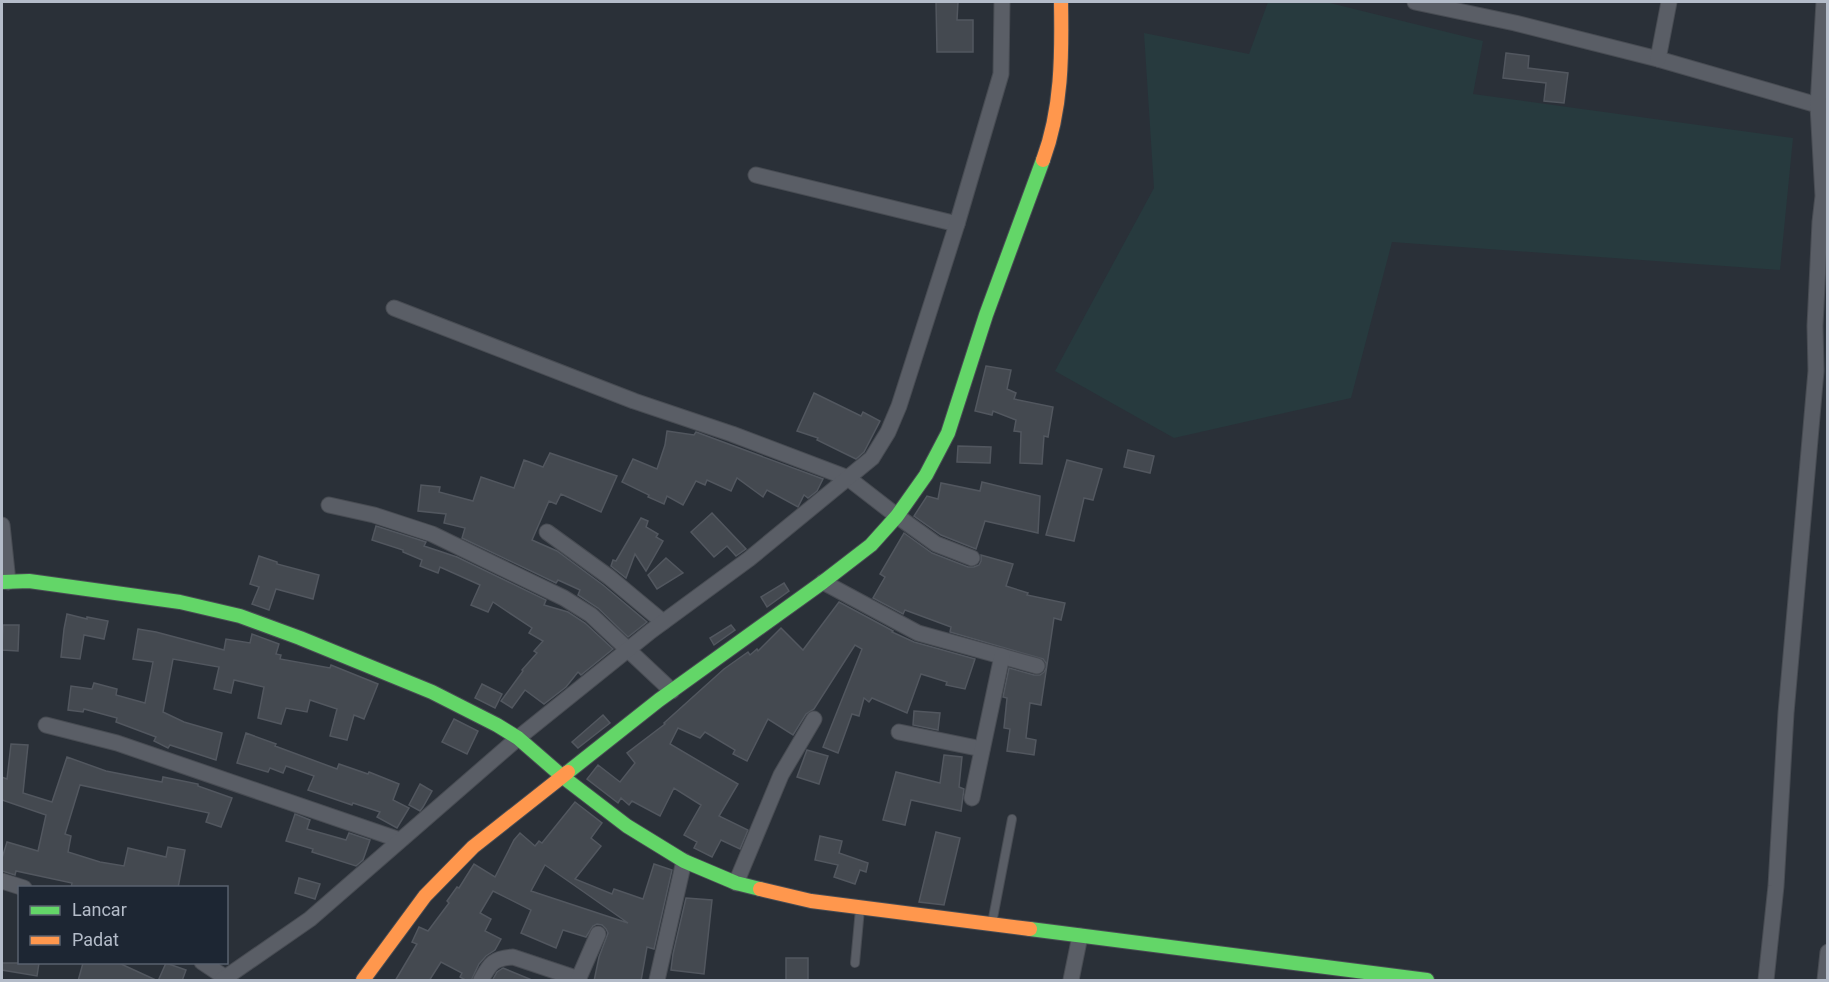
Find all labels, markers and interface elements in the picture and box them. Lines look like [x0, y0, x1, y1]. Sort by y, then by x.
legend [18, 886, 228, 964]
text: Lancar [72, 899, 127, 920]
text: Padat [72, 929, 119, 950]

